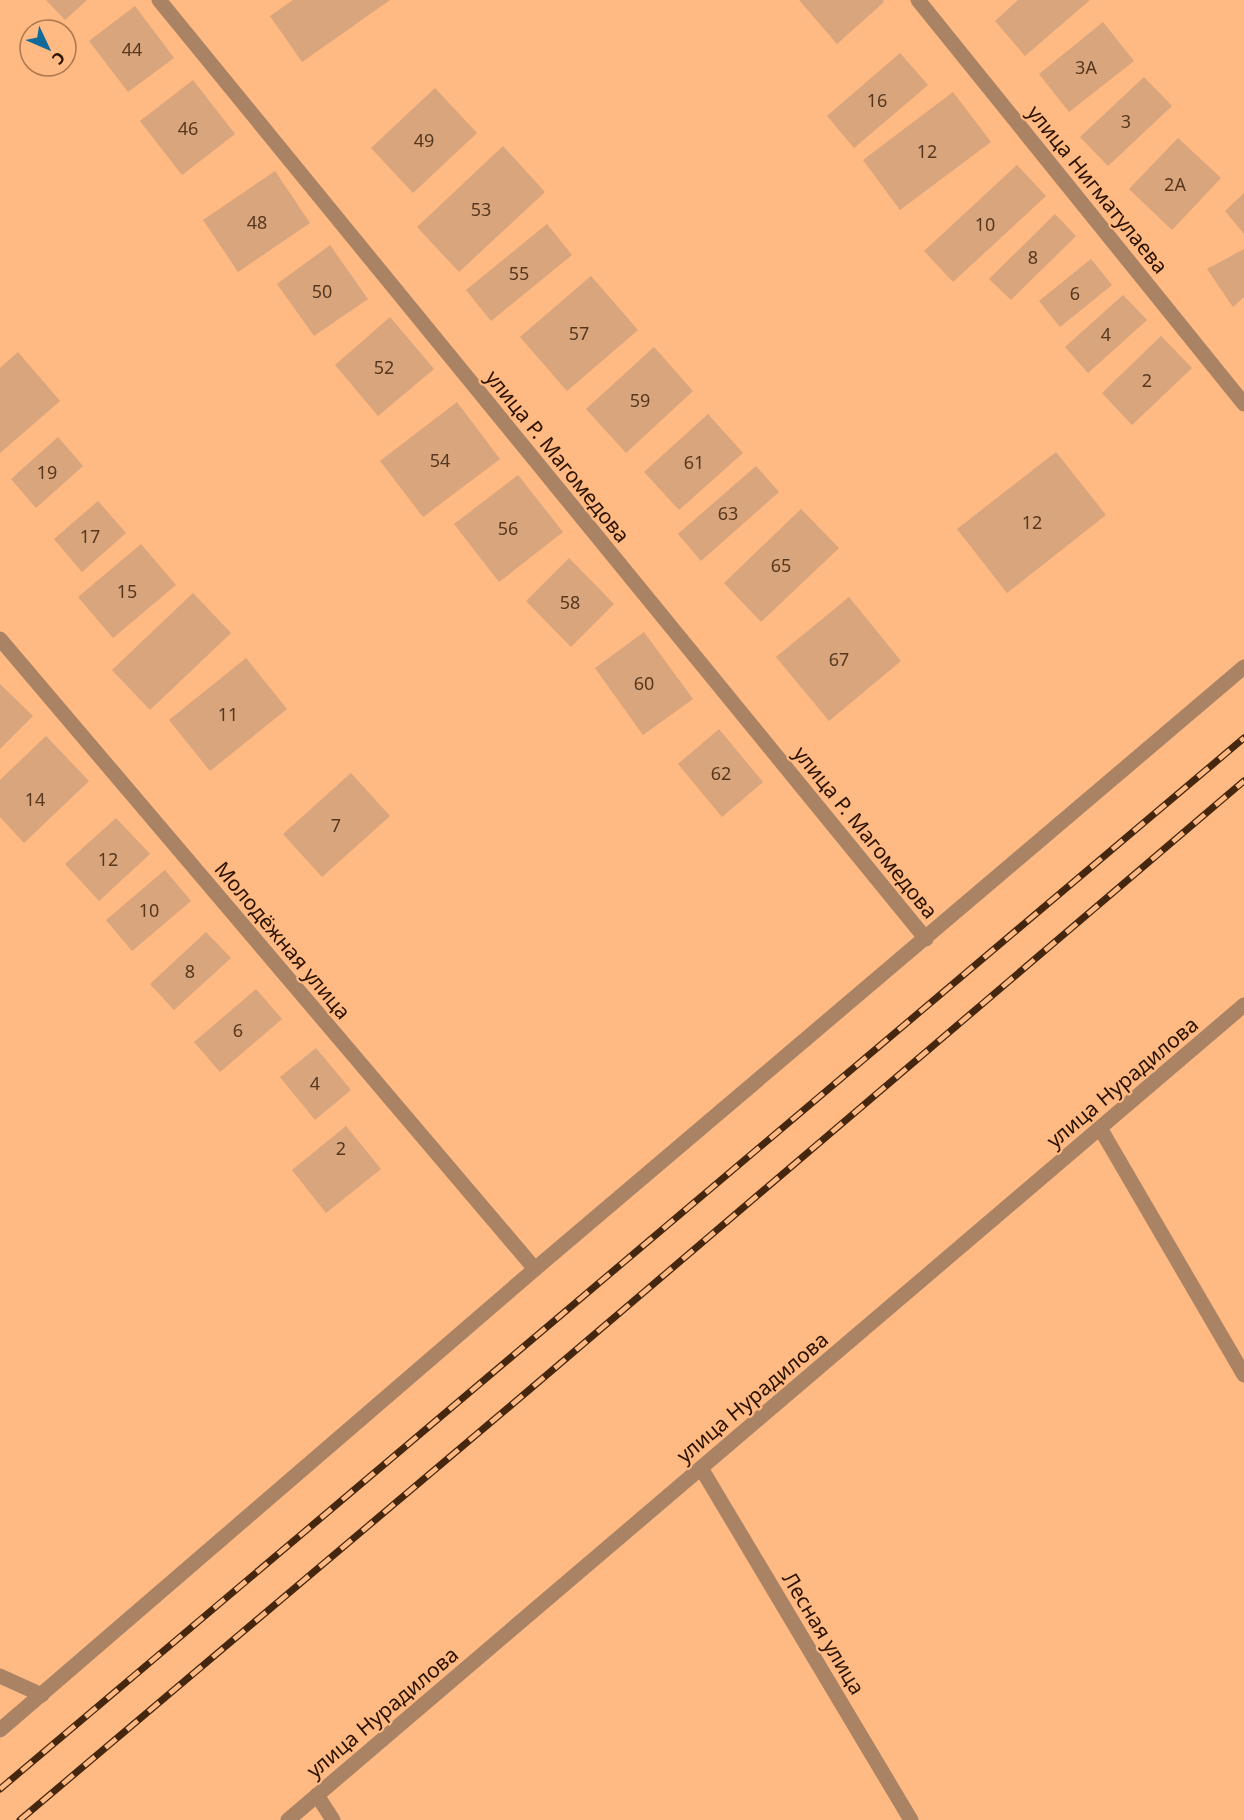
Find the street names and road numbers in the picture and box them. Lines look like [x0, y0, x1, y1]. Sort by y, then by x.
street label: улица Нигматулаева [1021, 99, 1175, 279]
street label: улица Р. Магомедова [480, 364, 636, 548]
street label: улица Р. Магомедова [788, 740, 944, 924]
street label: Молодёжная улица [209, 855, 357, 1025]
street label: улица Нурадилова [1040, 1010, 1204, 1154]
street label: улица Нурадилова [670, 1325, 834, 1469]
street label: Лесная улица [776, 1567, 872, 1699]
street label: улица Нурадилова [300, 1640, 464, 1784]

